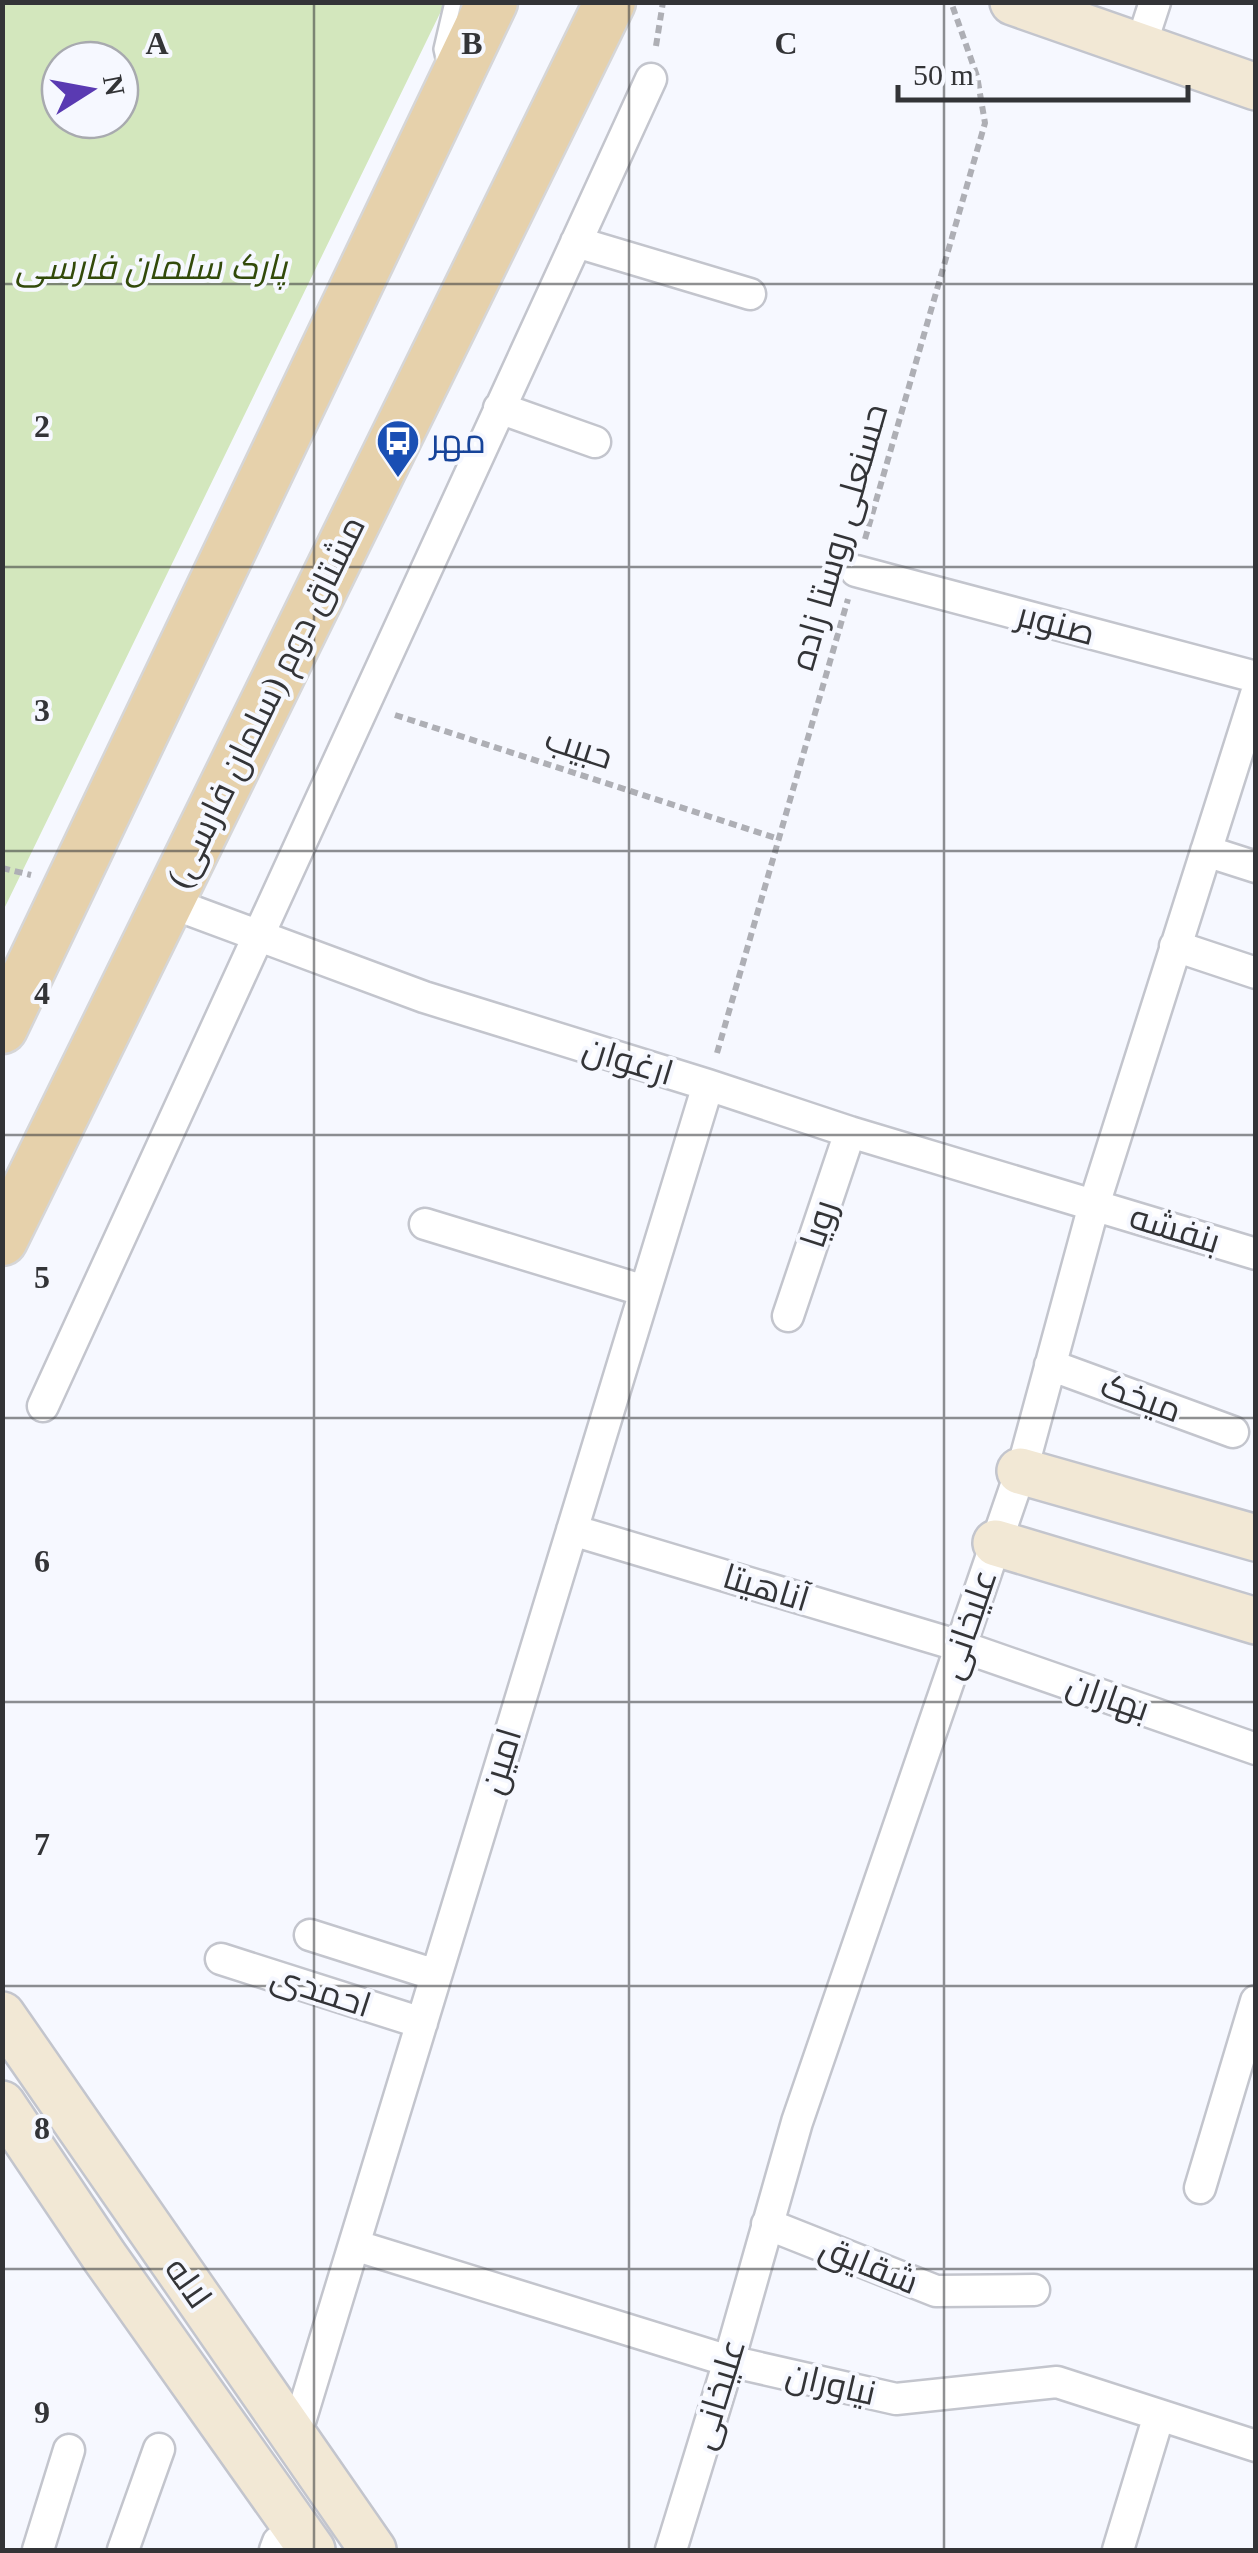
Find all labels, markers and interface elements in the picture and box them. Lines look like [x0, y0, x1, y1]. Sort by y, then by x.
text: A [145, 25, 169, 61]
text: B [461, 25, 483, 61]
text: C [774, 25, 798, 61]
north arrow [40, 40, 140, 140]
scale bar [898, 40, 1188, 102]
text: 50 m [913, 58, 974, 91]
text: N [97, 72, 131, 98]
park label: پارک سلمان فارسی [15, 248, 288, 290]
street label: حسنعلی روستا زاده [782, 399, 897, 675]
text: 2 [34, 408, 50, 444]
bus stop icon: مهر [375, 418, 421, 479]
place label: مهر [428, 422, 486, 462]
street label: مشتاق دوم (سلمان فارسی) [159, 510, 377, 896]
street label: صنوبر [1011, 594, 1099, 653]
text: 3 [34, 692, 50, 728]
street label: حبیب [540, 719, 618, 777]
text: 4 [34, 975, 50, 1011]
street label: ارغوان [578, 1029, 678, 1094]
street label: رویا [793, 1195, 845, 1253]
street label: بنفشه [1125, 1197, 1225, 1261]
text: 5 [34, 1259, 50, 1295]
street label: میخک [1096, 1366, 1186, 1430]
text: 6 [34, 1543, 50, 1579]
street label: آناهیتا [718, 1557, 814, 1619]
street label: علیخانی [931, 1564, 1006, 1684]
street label: بهاران [1061, 1665, 1154, 1730]
street label: امین [473, 1723, 530, 1799]
text: 7 [34, 1826, 50, 1862]
street label: احمدی [266, 1957, 376, 2026]
text: 8 [34, 2110, 50, 2146]
street label: شقایق [814, 2228, 924, 2304]
street label: لاله [157, 2250, 219, 2316]
street label: علیخانی [683, 2334, 754, 2454]
street label: نیاوران [782, 2355, 880, 2414]
text: 9 [34, 2394, 50, 2430]

